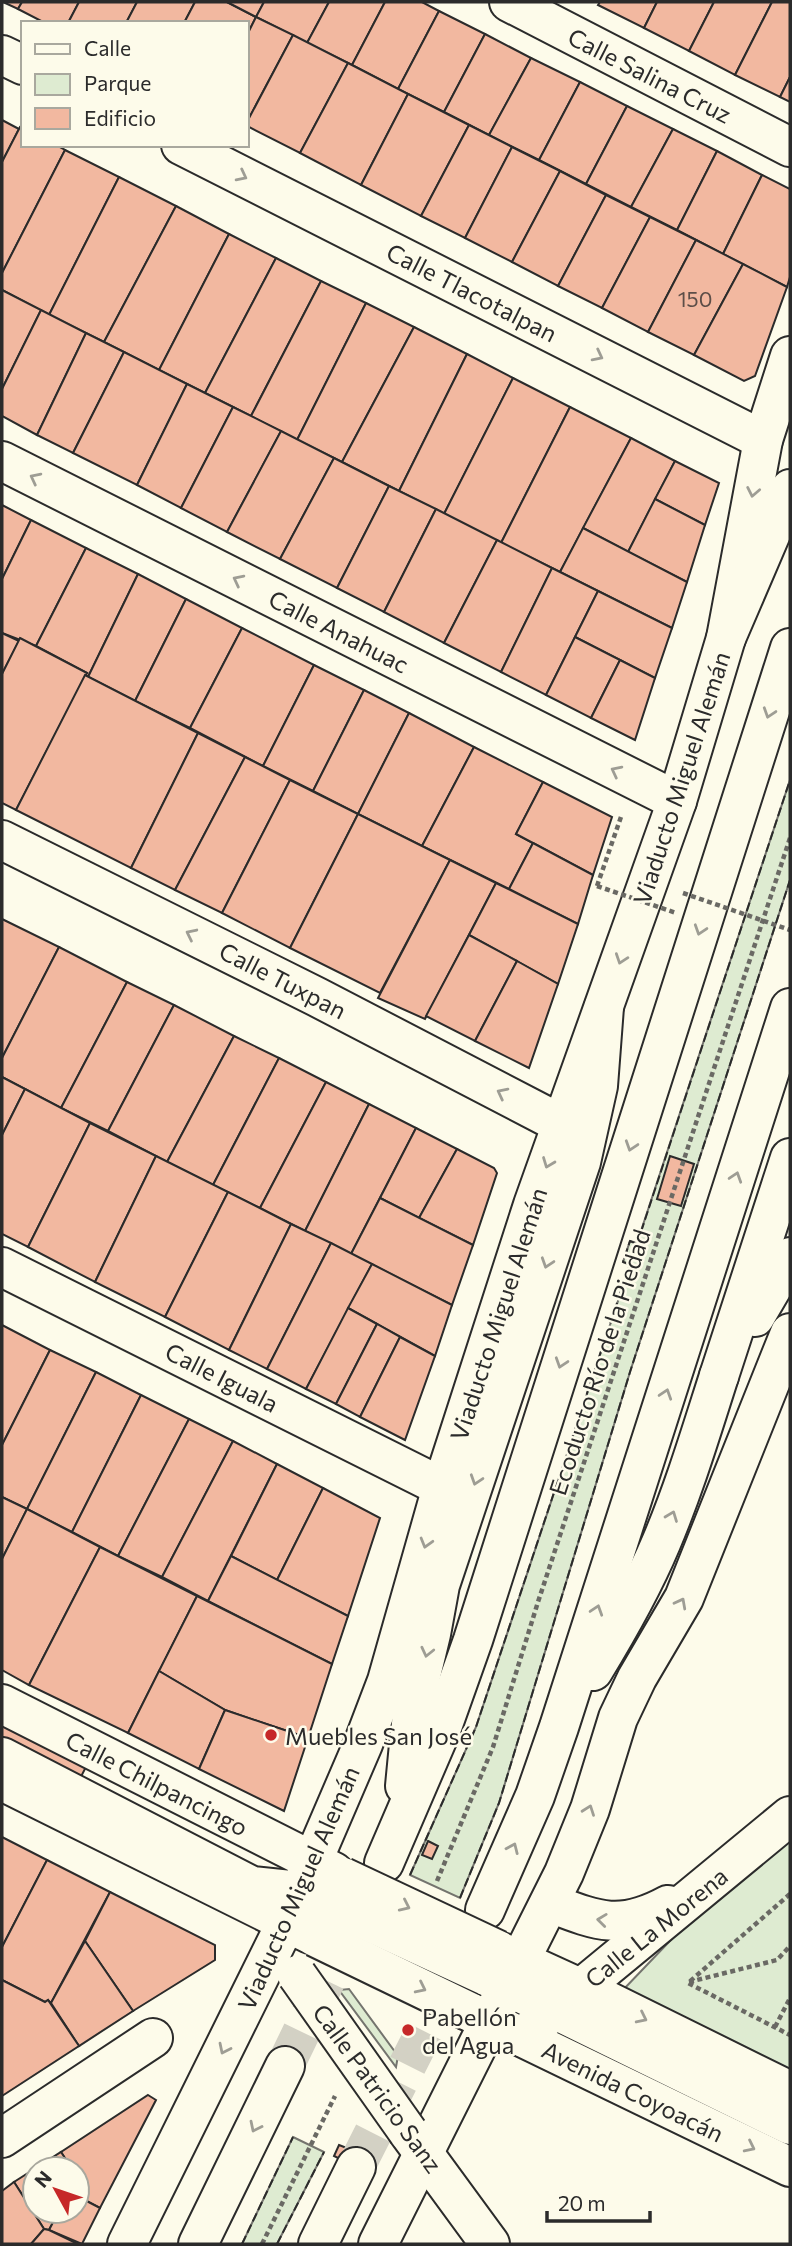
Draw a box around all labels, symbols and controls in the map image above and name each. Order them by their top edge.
legend [21,21,248,147]
street label: Calle Salina Cruz [563,21,737,129]
text: Calle [84,35,131,60]
text: Parque [84,70,151,95]
text: Edificio [84,105,156,130]
one-way arrow [235,168,247,182]
street label: Calle Tlacotalpan [382,237,562,347]
house number: 150 [678,286,712,311]
one-way arrow [591,348,603,362]
one-way arrow [29,472,42,486]
one-way arrow [746,486,761,498]
one-way arrow [233,575,245,588]
street label: Calle Anahuac [264,583,414,679]
street label: Viaducto Miguel Alemán [626,648,736,908]
one-way arrow [763,707,778,719]
one-way arrow [611,765,623,779]
one-way arrow [694,923,708,935]
one-way arrow [186,928,198,942]
street label: Calle Tuxpan [215,936,351,1024]
one-way arrow [615,952,629,964]
one-way arrow [497,1088,510,1101]
one-way arrow [624,1140,639,1152]
one-way arrow [543,1157,557,1169]
one-way arrow [728,1171,742,1184]
street label: Viaducto Miguel Alemán [443,1184,553,1444]
street label: Ecoducto Río de la Piedad [542,1225,656,1499]
one-way arrow [541,1257,555,1269]
street label: Calle Iguala [161,1336,283,1418]
one-way arrow [555,1356,569,1369]
one-way arrow [658,1388,673,1400]
one-way arrow [470,1473,485,1485]
one-way arrow [664,1510,678,1522]
one-way arrow [419,1537,434,1549]
one-way arrow [673,1598,686,1610]
one-way arrow [589,1605,603,1617]
one-way arrow [420,1646,435,1658]
place label: Muebles San José [285,1721,472,1750]
street label: Calle Chilpancingo [61,1725,253,1841]
marker: Muebles San José [263,1727,279,1743]
street label: Viaducto Miguel Alemán [231,1761,365,2015]
one-way arrow [581,1804,595,1816]
one-way arrow [505,1843,519,1855]
street label: Calle La Morena [579,1861,733,1993]
one-way arrow [398,1898,410,1912]
one-way arrow [596,1912,608,1927]
one-way arrow [414,1979,426,1993]
street label: Calle Patricio Sanz [307,1998,449,2178]
place label: Pabellón del Agua [422,2002,517,2059]
one-way arrow [635,2010,647,2024]
marker: Pabellón del Agua [400,2022,416,2038]
street label: Avenida Coyoacán [537,2034,729,2148]
one-way arrow [218,2042,232,2054]
one-way arrow [250,2120,264,2132]
one-way arrow [743,2139,755,2153]
north arrow [21,2155,91,2225]
text: N [29,2166,56,2192]
scale bar [547,2180,650,2224]
text: 20 m [558,2190,606,2215]

